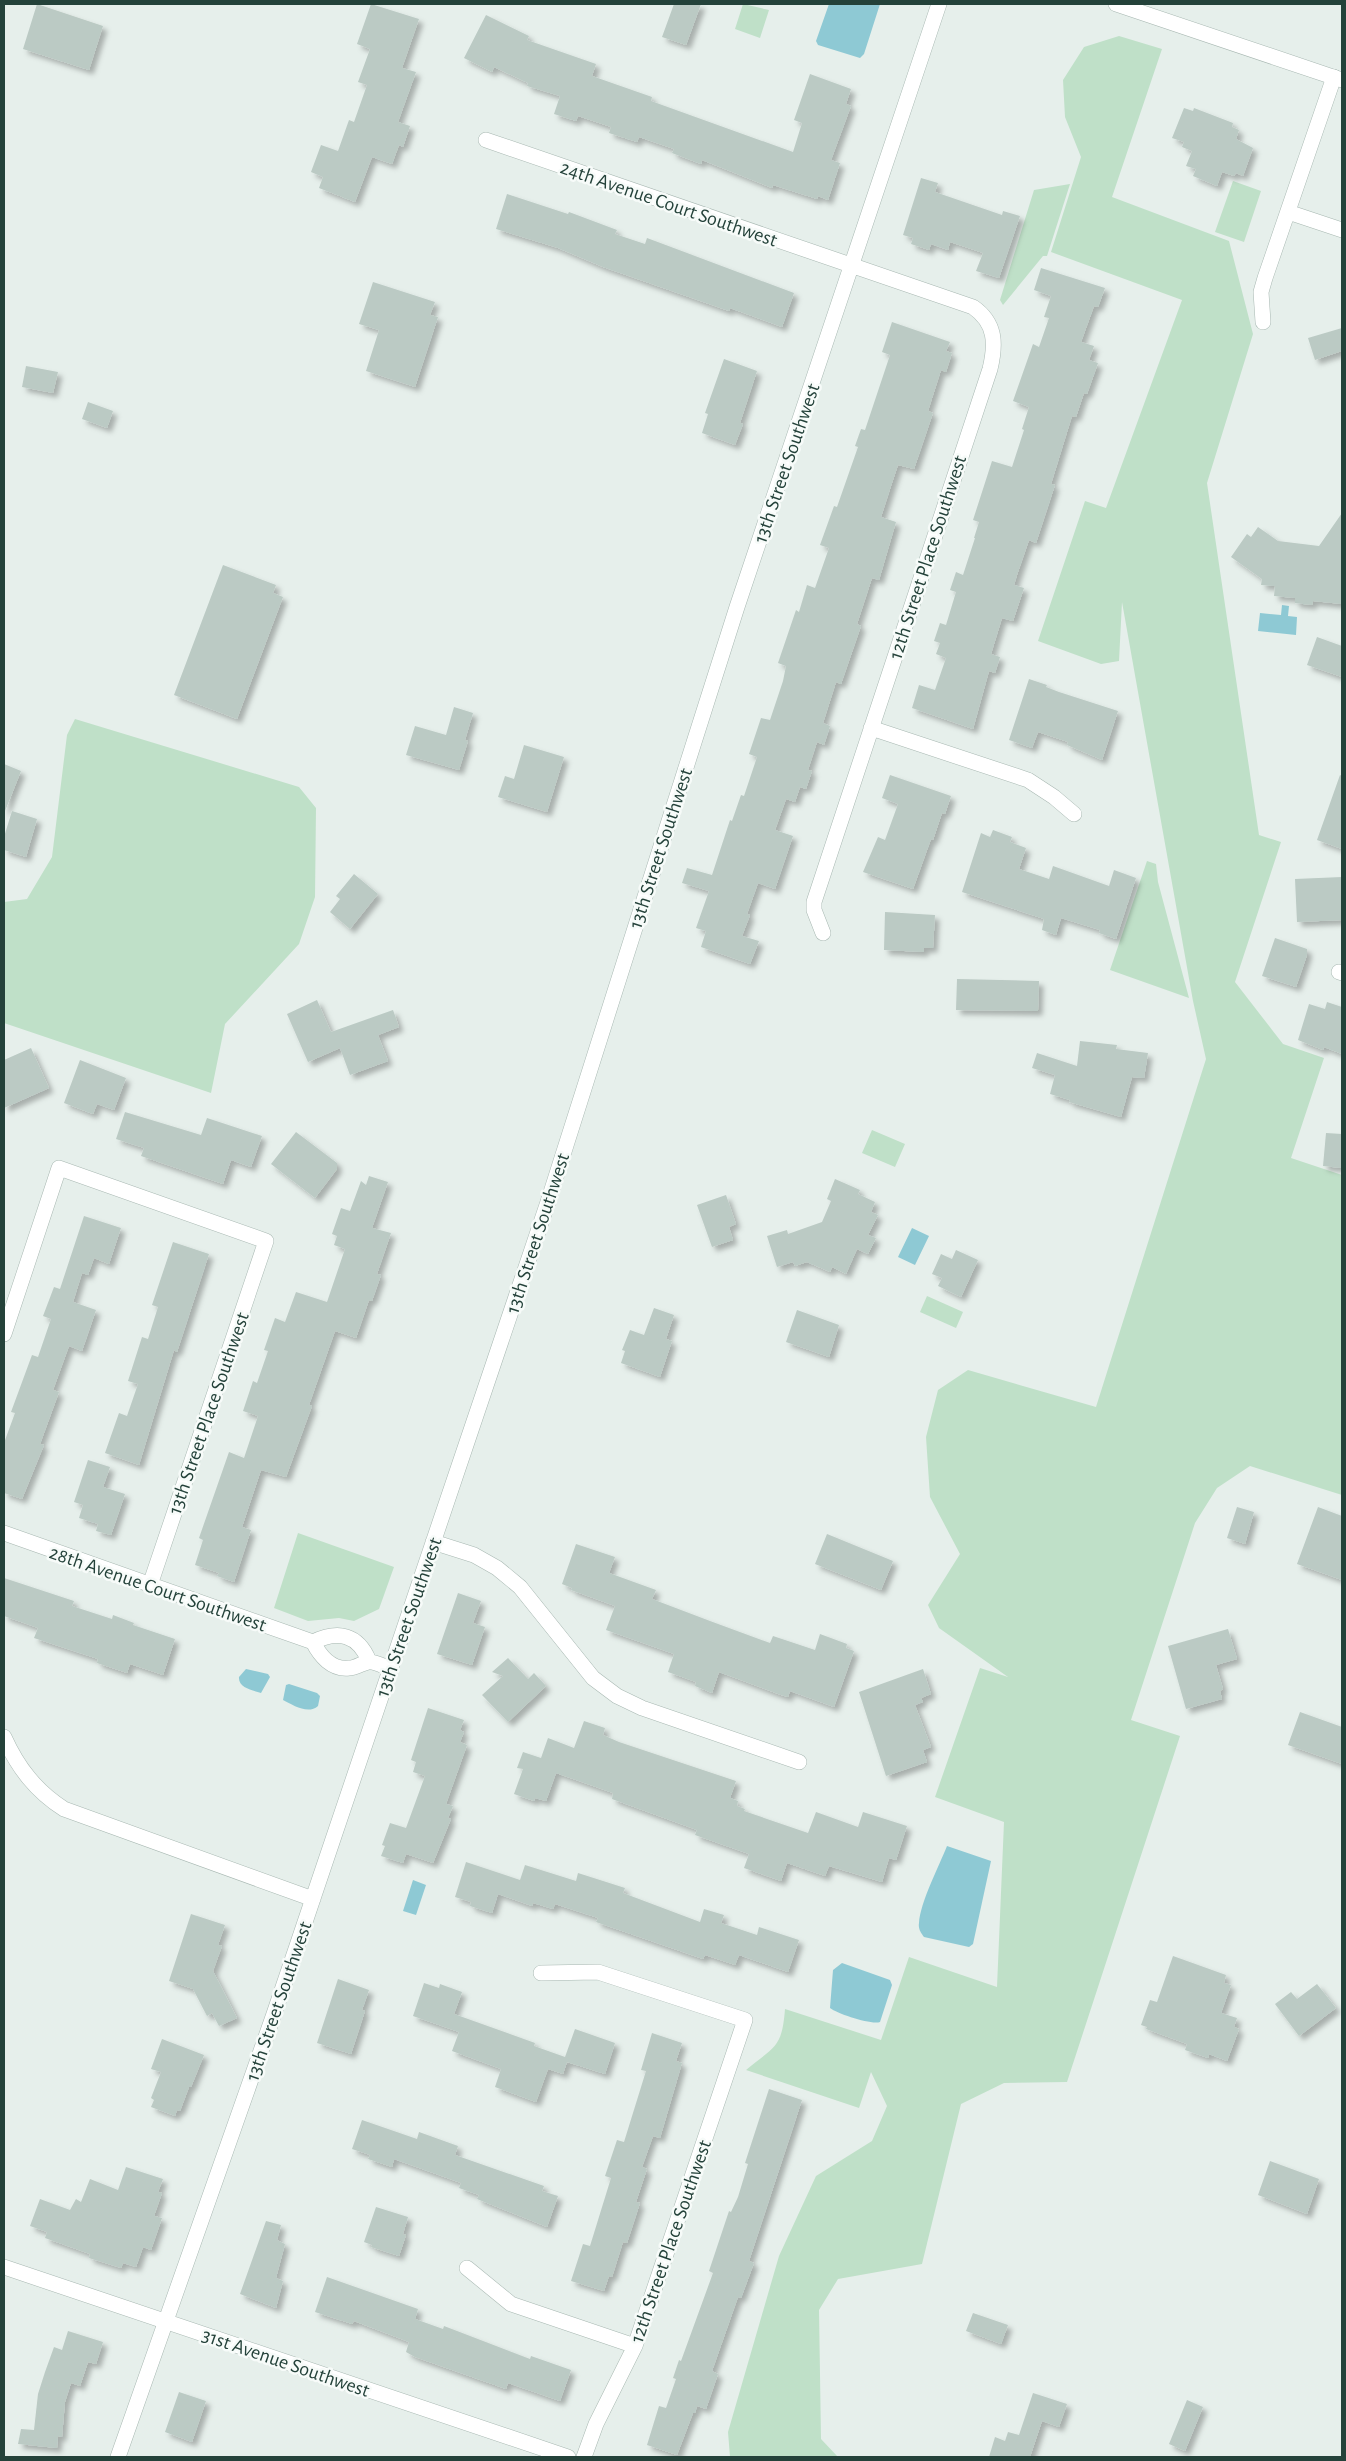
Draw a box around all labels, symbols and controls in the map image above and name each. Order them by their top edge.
street label: 24th Avenue Court Southwest [558,157,780,251]
street label: 13th Street Southwest [750,380,824,546]
street label: 12th Street Place Southwest [886,452,971,662]
street label: 13th Street Southwest [626,765,696,931]
street label: 13th Street Southwest [503,1150,573,1316]
street label: 13th Street Place Southwest [165,1309,253,1517]
street label: 13th Street Southwest [372,1534,446,1700]
street label: 28th Avenue Court Southwest [47,1542,269,1636]
street label: 13th Street Southwest [242,1918,316,2084]
street label: 12th Street Place Southwest [627,2137,715,2345]
street label: 31st Avenue Southwest [199,2325,372,2401]

